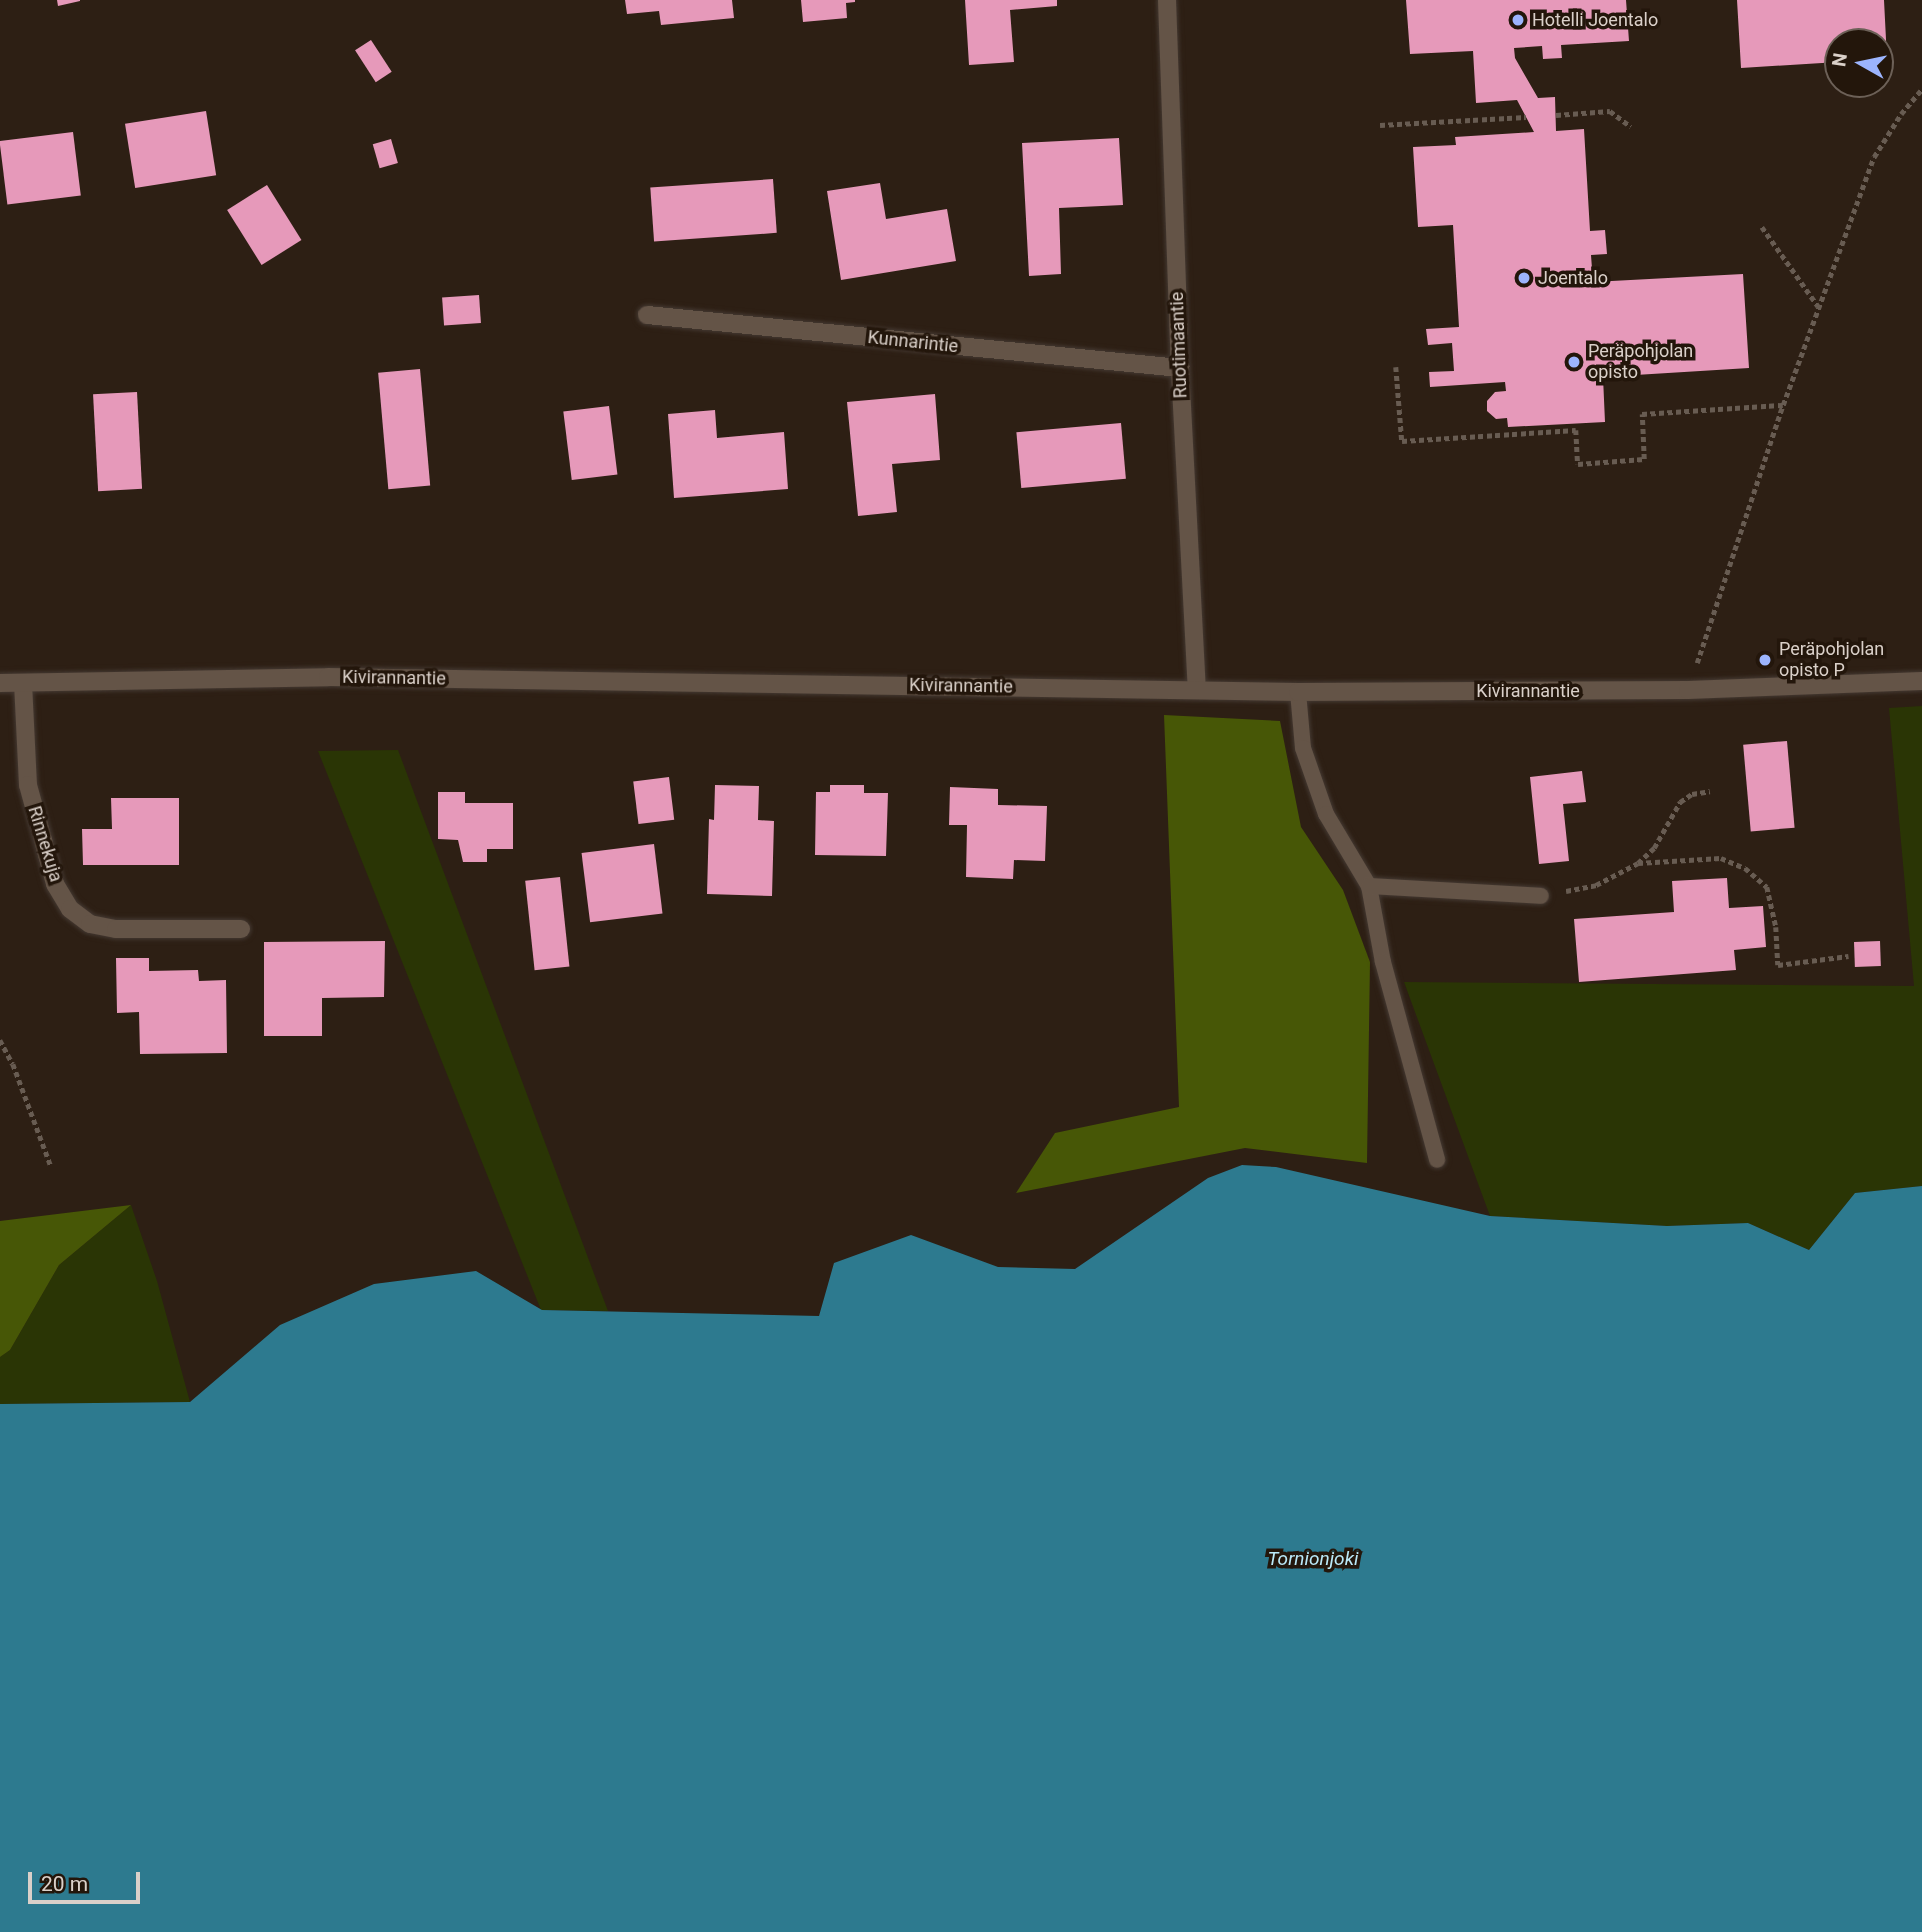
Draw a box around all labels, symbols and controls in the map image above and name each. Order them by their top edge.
place label: Hotelli Joentalo [1532,9,1658,31]
marker: Hotelli Joentalo [1510,12,1526,28]
north arrow [1824,28,1894,98]
text: N [1827,52,1852,68]
place label: Joentalo [1538,267,1608,289]
marker: Joentalo [1516,270,1532,286]
street label: Ruotimaantie [1166,291,1192,399]
street label: Kunnarintie [867,327,959,357]
place label: Peräpohjolan opisto [1588,341,1693,384]
marker: Peräpohjolan opisto [1566,354,1582,370]
place label: Peräpohjolan opisto P [1779,639,1884,682]
marker: Peräpohjolan opisto P [1757,652,1773,668]
street label: Kivirannantie [342,666,446,690]
street label: Kivirannantie [909,674,1013,698]
street label: Kivirannantie [1476,680,1580,702]
street label: Rinnekuja [23,804,67,884]
water label: Tornionjoki [1268,1548,1358,1570]
scale bar [32,1858,144,1902]
text: 20 m [41,1872,88,1896]

